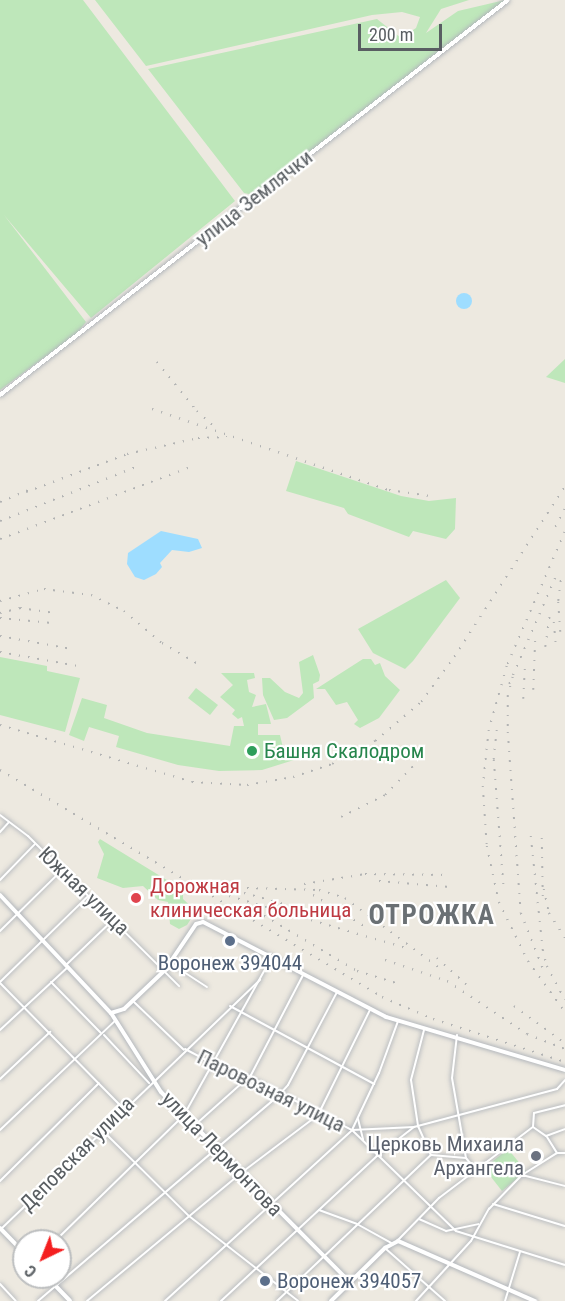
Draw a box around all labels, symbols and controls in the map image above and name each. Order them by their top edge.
scale bar [361,12,445,50]
text: 200 m [369,24,413,45]
street label: улица Землячки [190,144,318,252]
place label: Башня Скалодром [264,738,424,764]
marker: Башня Скалодром [245,744,259,758]
street label: Южная улица [33,841,135,941]
place label: Дорожная клиническая больница [150,873,351,923]
marker: Дорожная клиническая больница [127,889,145,907]
district label: ОТРОЖКА [369,900,495,932]
marker: Воронеж 394044 [223,934,237,948]
place label: Воронеж 394044 [158,950,302,976]
street label: Паровозная улица [193,1044,349,1138]
street label: улица Лермонтова [156,1087,288,1221]
street label: Деповская улица [15,1092,139,1216]
place label: Церковь Михаила Архангела [367,1131,524,1181]
marker: Церковь Михаила Архангела [529,1149,543,1163]
north arrow [12,1229,72,1289]
text: С [21,1261,41,1281]
place label: Воронеж 394057 [277,1268,421,1294]
marker: Воронеж 394057 [258,1274,272,1288]

